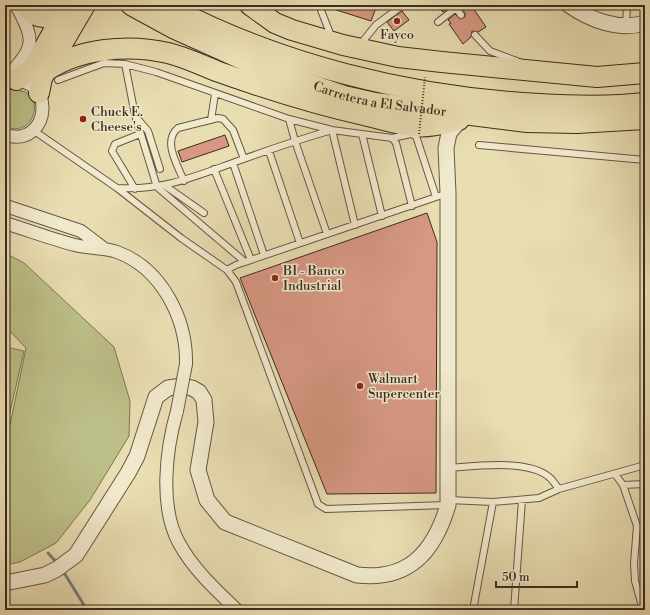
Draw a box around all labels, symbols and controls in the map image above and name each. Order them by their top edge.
marker: Fayco [392,16,402,26]
place label: Fayco [380,27,414,43]
street label: Carretera a El Salvador [311,78,448,120]
place label: Chuck E. Cheese's [91,104,143,135]
marker: Chuck E. Cheese's [78,114,88,124]
place label: BI - Banco Industrial [282,263,345,294]
marker: BI - Banco Industrial [270,273,280,283]
place label: Walmart Supercenter [367,371,440,402]
marker: Walmart Supercenter [355,381,365,391]
scale bar [496,563,577,589]
text: 50 m [502,570,530,585]

